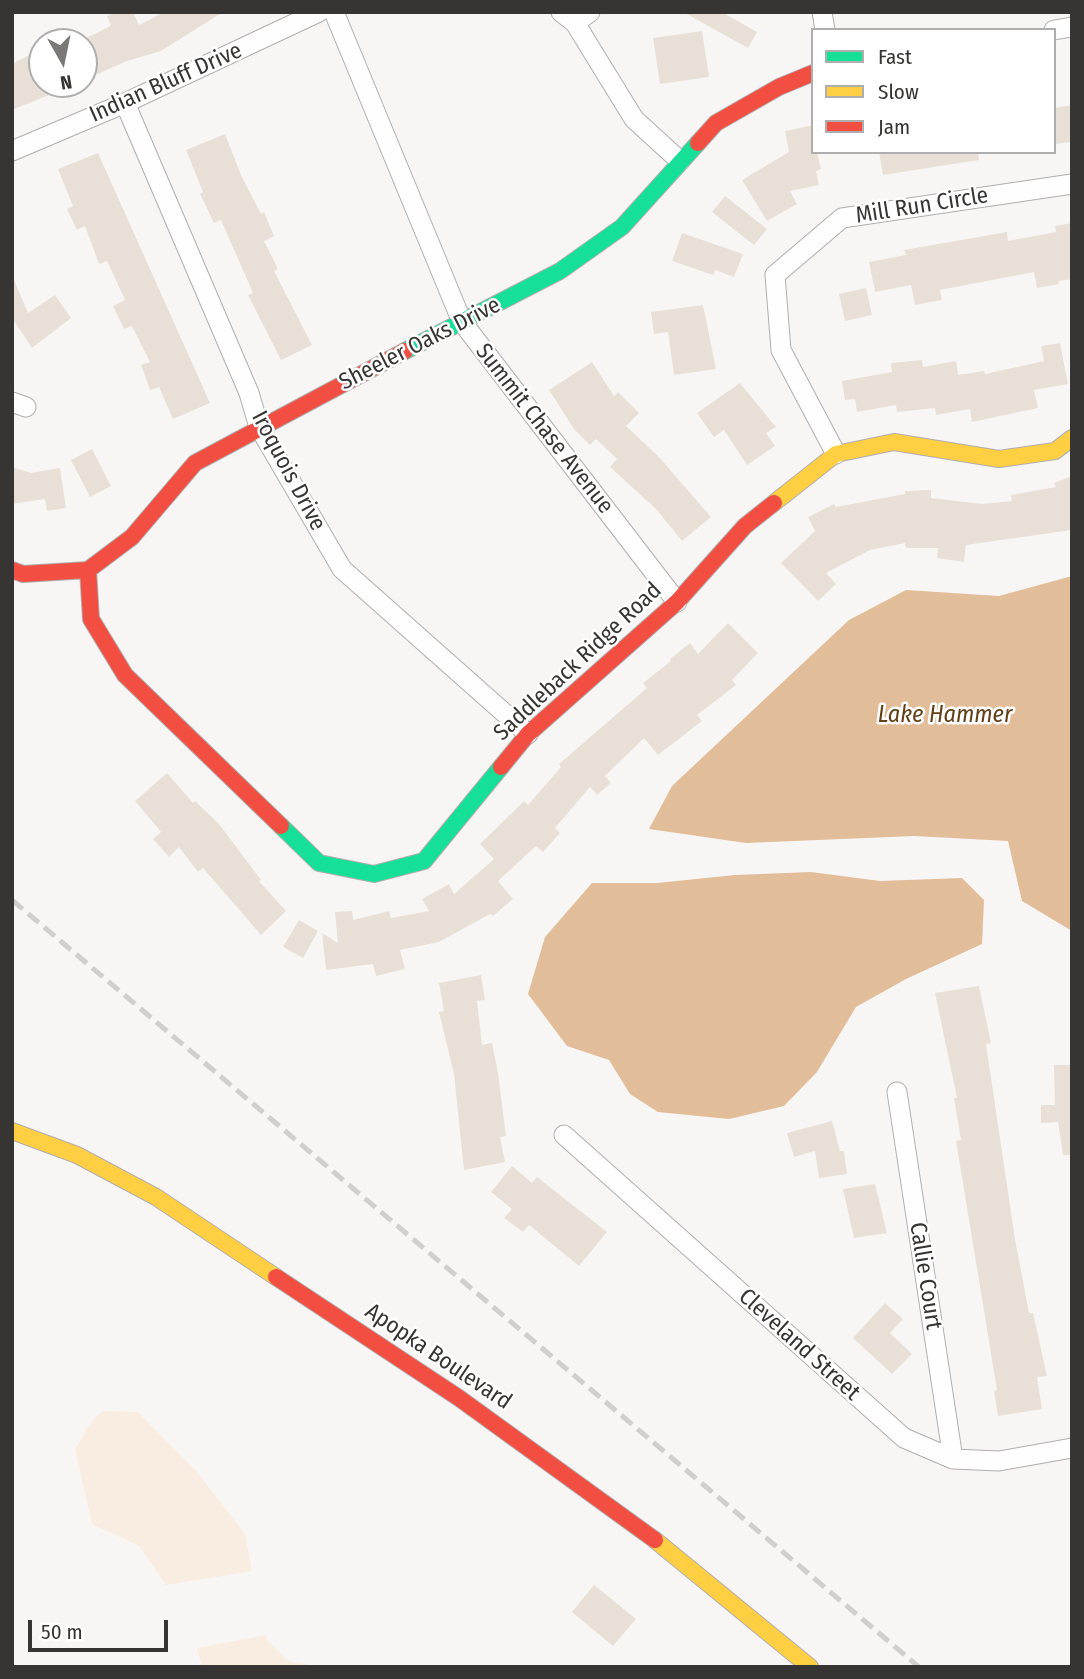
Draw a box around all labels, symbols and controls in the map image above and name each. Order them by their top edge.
north arrow [28,28,98,98]
legend [811,28,1056,154]
street label: Indian Bluff Drive [86,37,246,129]
text: Fast [878,44,912,70]
text: N [59,70,73,95]
text: Slow [878,79,919,105]
text: Jam [878,114,910,140]
street label: Mill Run Circle [854,182,990,230]
street label: Sheeler Oaks Drive [335,292,505,396]
street label: Summit Chase Avenue [469,339,619,519]
street label: Iroquois Drive [245,406,331,536]
street label: Saddleback Ridge Road [488,577,668,747]
water label: Lake Hammer [878,701,1012,729]
street label: Callie Court [903,1220,947,1332]
street label: Cleveland Street [733,1283,865,1407]
street label: Apopka Boulevard [360,1298,516,1416]
scale bar [32,1606,172,1650]
text: 50 m [41,1619,83,1645]

